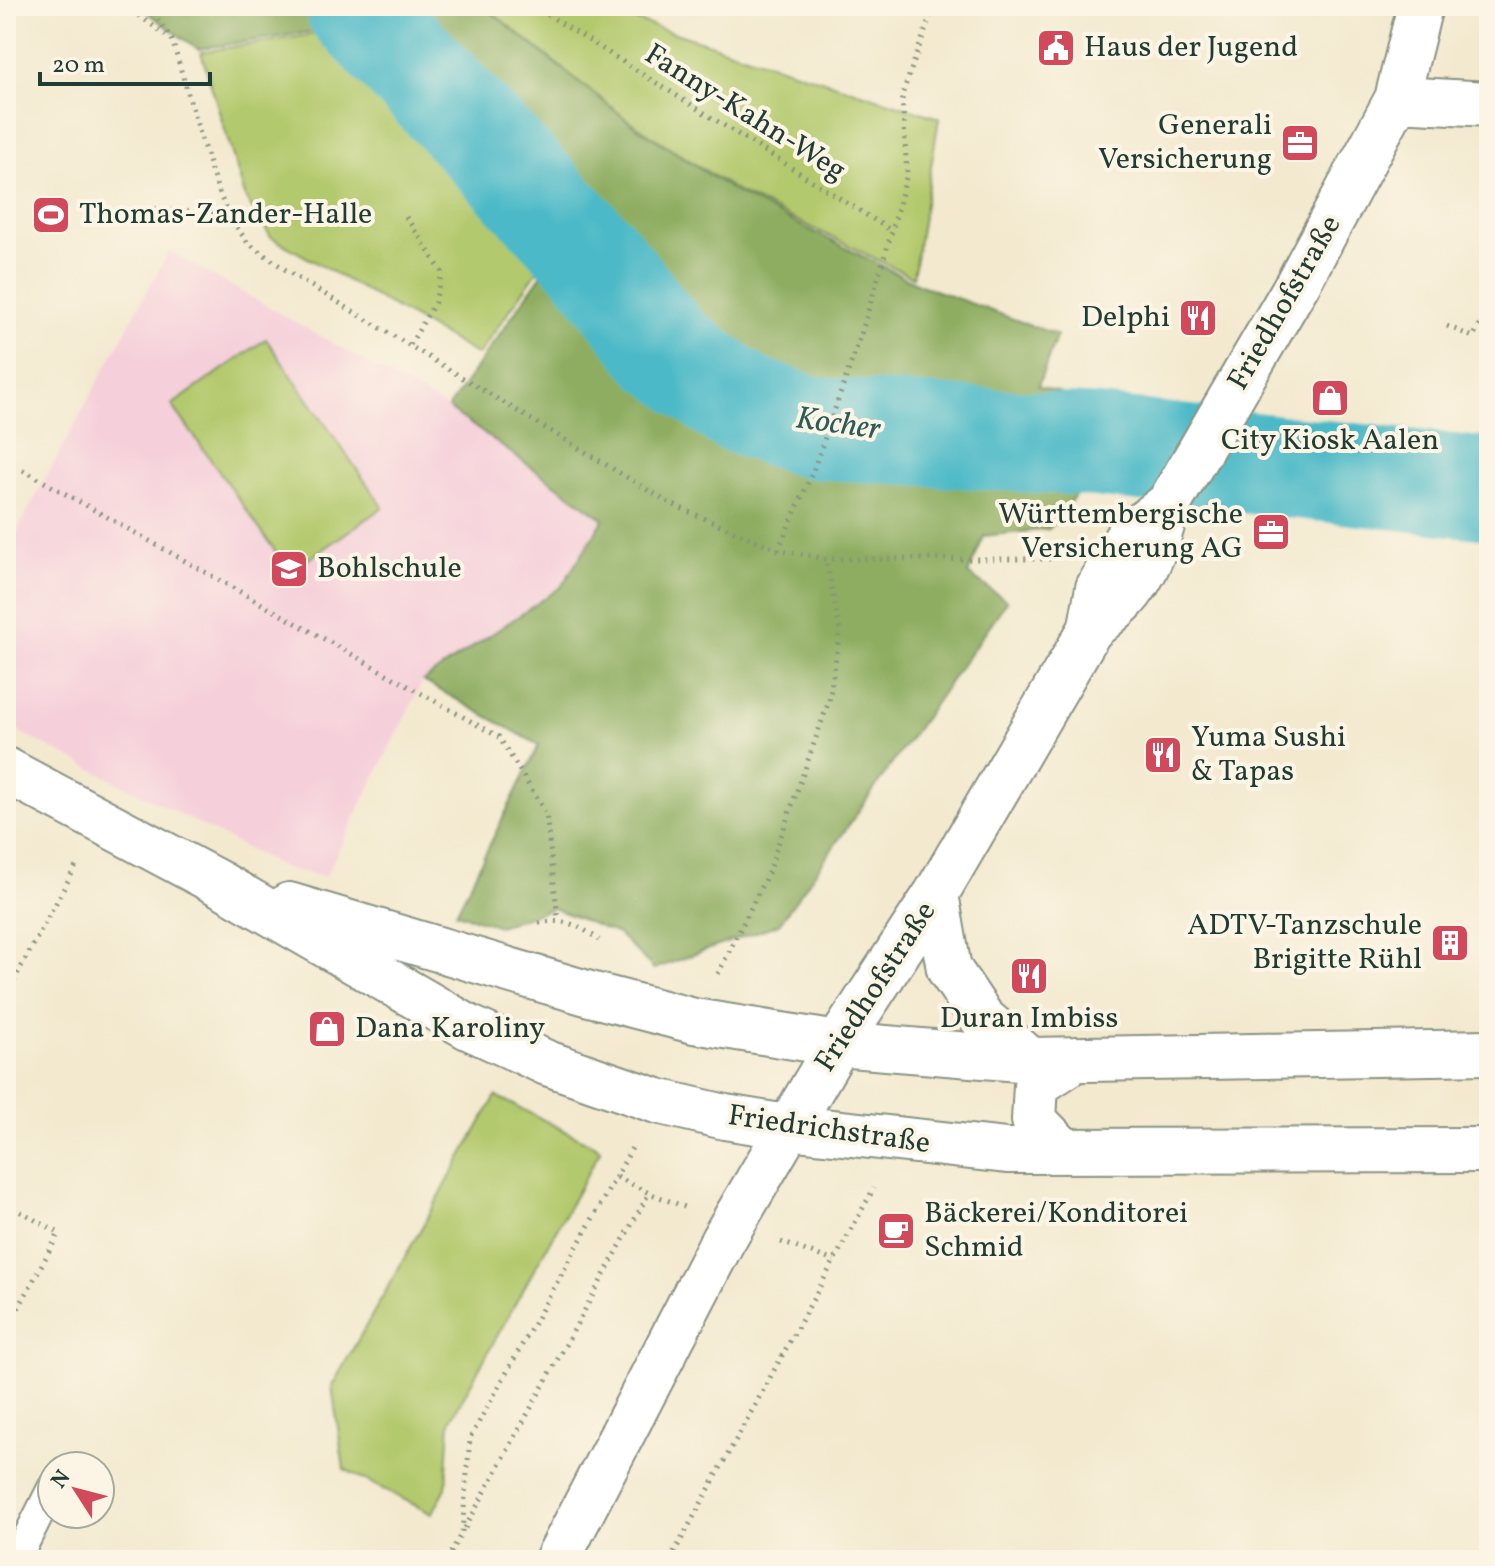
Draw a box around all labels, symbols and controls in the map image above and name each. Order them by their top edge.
public building icon: Haus der Jugend [1035,27,1077,69]
place label: Haus der Jugend [1084,27,1298,69]
street label: Fanny-Kahn-Weg [636,34,854,192]
scale bar [40,36,210,86]
text: 20 m [52,49,105,83]
place label: Generali Versicherung [1098,105,1272,181]
office icon: Generali Versicherung [1279,122,1321,164]
sports icon: Thomas-Zander-Halle [30,194,72,236]
place label: Thomas-Zander-Halle [79,194,372,236]
street label: Friedhofstraße [1218,208,1352,398]
place label: Delphi [1081,297,1170,339]
restaurant icon: Delphi [1177,297,1219,339]
shop icon: City Kiosk Aalen [1309,377,1351,419]
water label: Kocher [793,397,884,453]
place label: City Kiosk Aalen [1221,420,1439,462]
place label: Württembergische Versicherung AG [998,494,1243,570]
office icon: Württembergische Versicherung AG [1250,511,1292,553]
school or university icon: Bohlschule [268,548,310,590]
place label: Bohlschule [317,548,462,590]
place label: Yuma Sushi & Tapas [1191,717,1346,793]
restaurant icon: Yuma Sushi & Tapas [1142,734,1184,776]
street label: Friedhofstraße [805,893,947,1081]
place label: ADTV-Tanzschule Brigitte Rühl [1187,905,1422,981]
building icon: ADTV-Tanzschule Brigitte Rühl [1429,922,1471,964]
restaurant icon: Duran Imbiss [1008,955,1050,997]
place label: Duran Imbiss [940,998,1118,1040]
shop icon: Dana Karoliny [306,1008,348,1050]
place label: Dana Karoliny [355,1008,545,1050]
street label: Friedrichstraße [725,1095,933,1165]
place label: Bäckerei/Konditorei Schmid [924,1193,1188,1269]
cafe icon: Bäckerei/Konditorei Schmid [875,1210,917,1252]
north arrow [36,1450,116,1530]
text: N [45,1464,79,1495]

